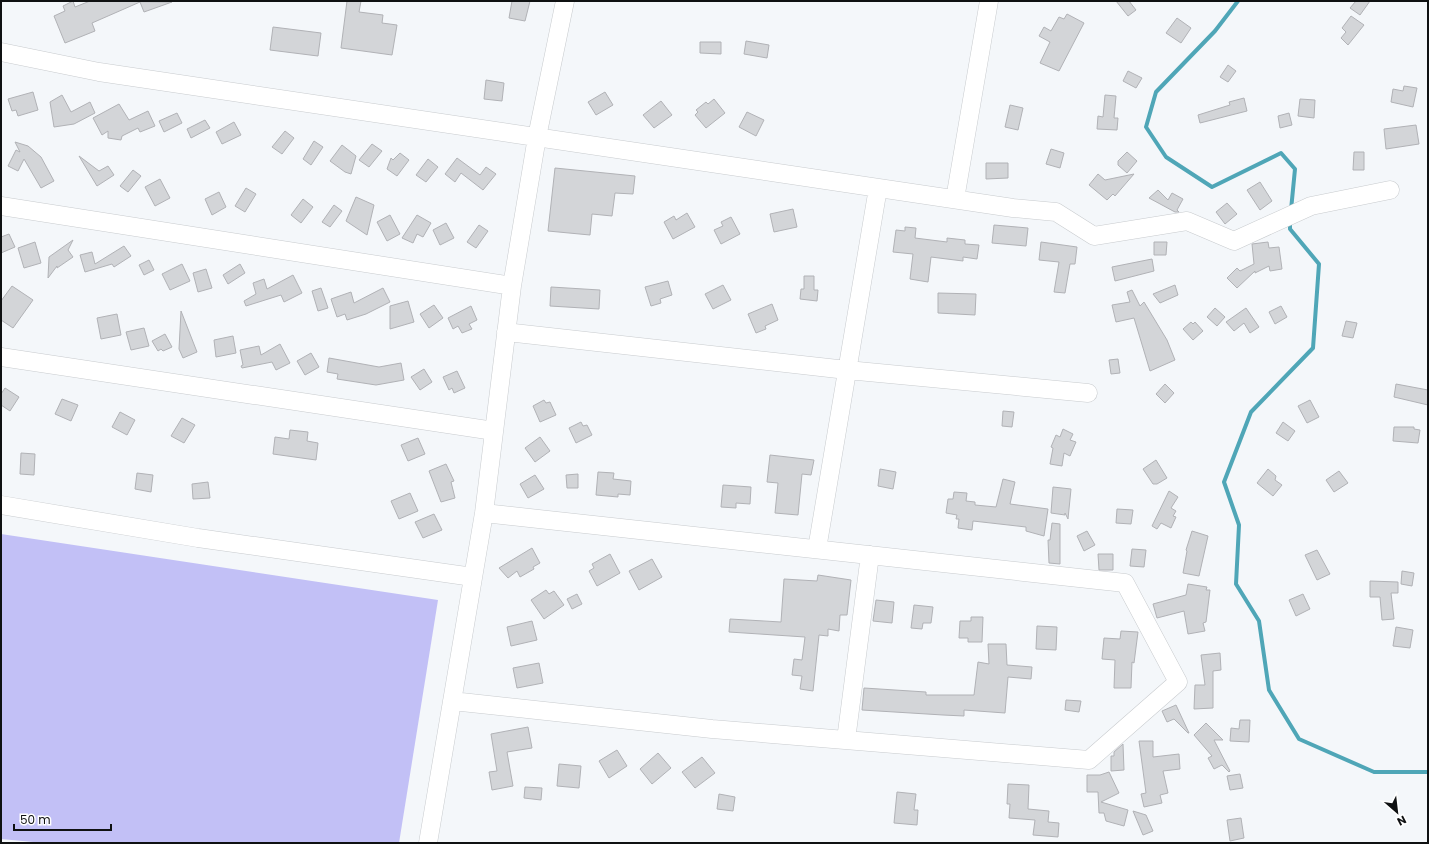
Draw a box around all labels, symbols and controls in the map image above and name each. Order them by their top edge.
north arrow [1377,792,1417,832]
scale bar [14,806,111,832]
text: 50 m [20,811,51,828]
text: N [1394,812,1409,830]

